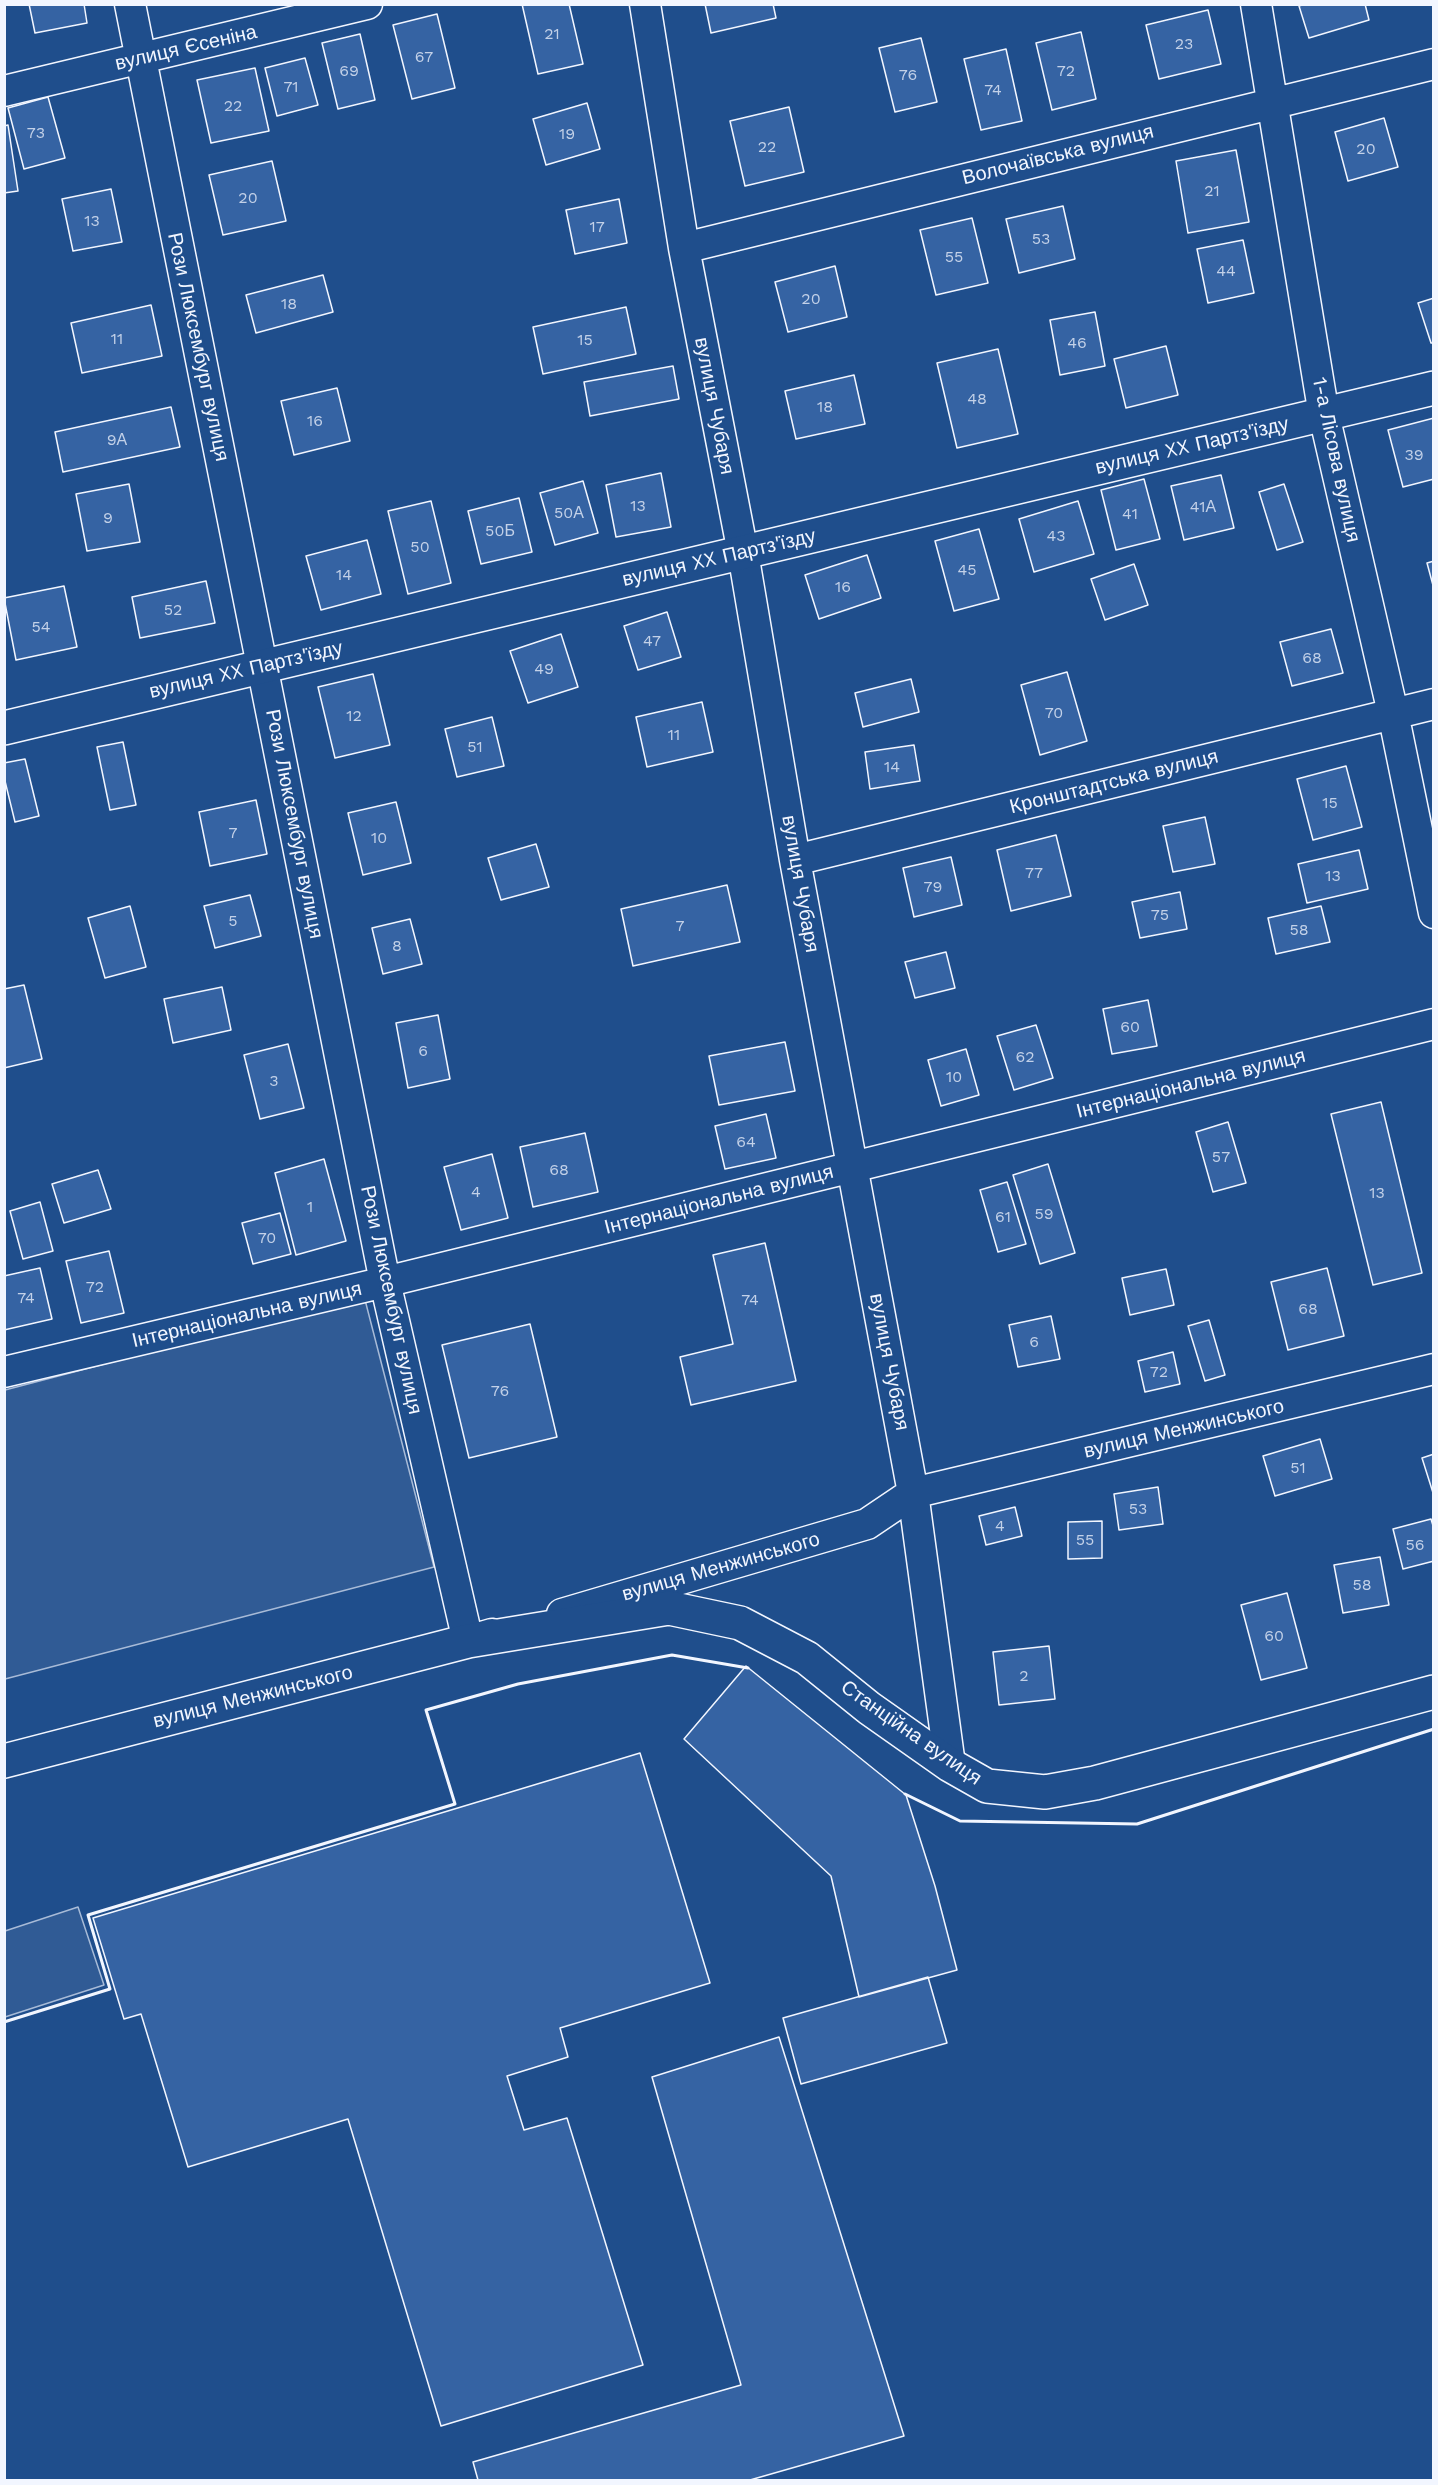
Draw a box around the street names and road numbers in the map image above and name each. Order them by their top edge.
street label: вулиця Єсеніна [113,20,259,76]
street label: Волочаївська вулиця [960,120,1156,190]
street label: Рози Люксембург вулиця [162,230,234,464]
street label: вулиця Чубаря [689,335,739,477]
street label: 1-а Лісова вулиця [1307,375,1365,545]
street label: вулиця XX Партз'їзду [1093,412,1291,480]
street label: вулиця XX Партз'їзду [620,524,818,592]
street label: вулиця XX Партз'їзду [147,636,345,704]
street label: Рози Люксембург вулиця [260,707,328,941]
street label: Кронштадтська вулиця [1007,744,1221,820]
street label: вулиця Чубаря [776,813,824,955]
street label: Інтернаціональна вулиця [1074,1044,1308,1124]
street label: Інтернаціональна вулиця [602,1160,836,1240]
street label: Рози Люксембург вулиця [355,1183,427,1417]
street label: Інтернаціональна вулиця [130,1277,364,1353]
street label: вулиця Чубаря [864,1291,914,1433]
street label: вулиця Менжинського [1082,1394,1286,1464]
street label: вулиця Менжинського [619,1527,823,1607]
street label: вулиця Менжинського [151,1661,355,1733]
street label: Станційна вулиця [836,1675,986,1791]

